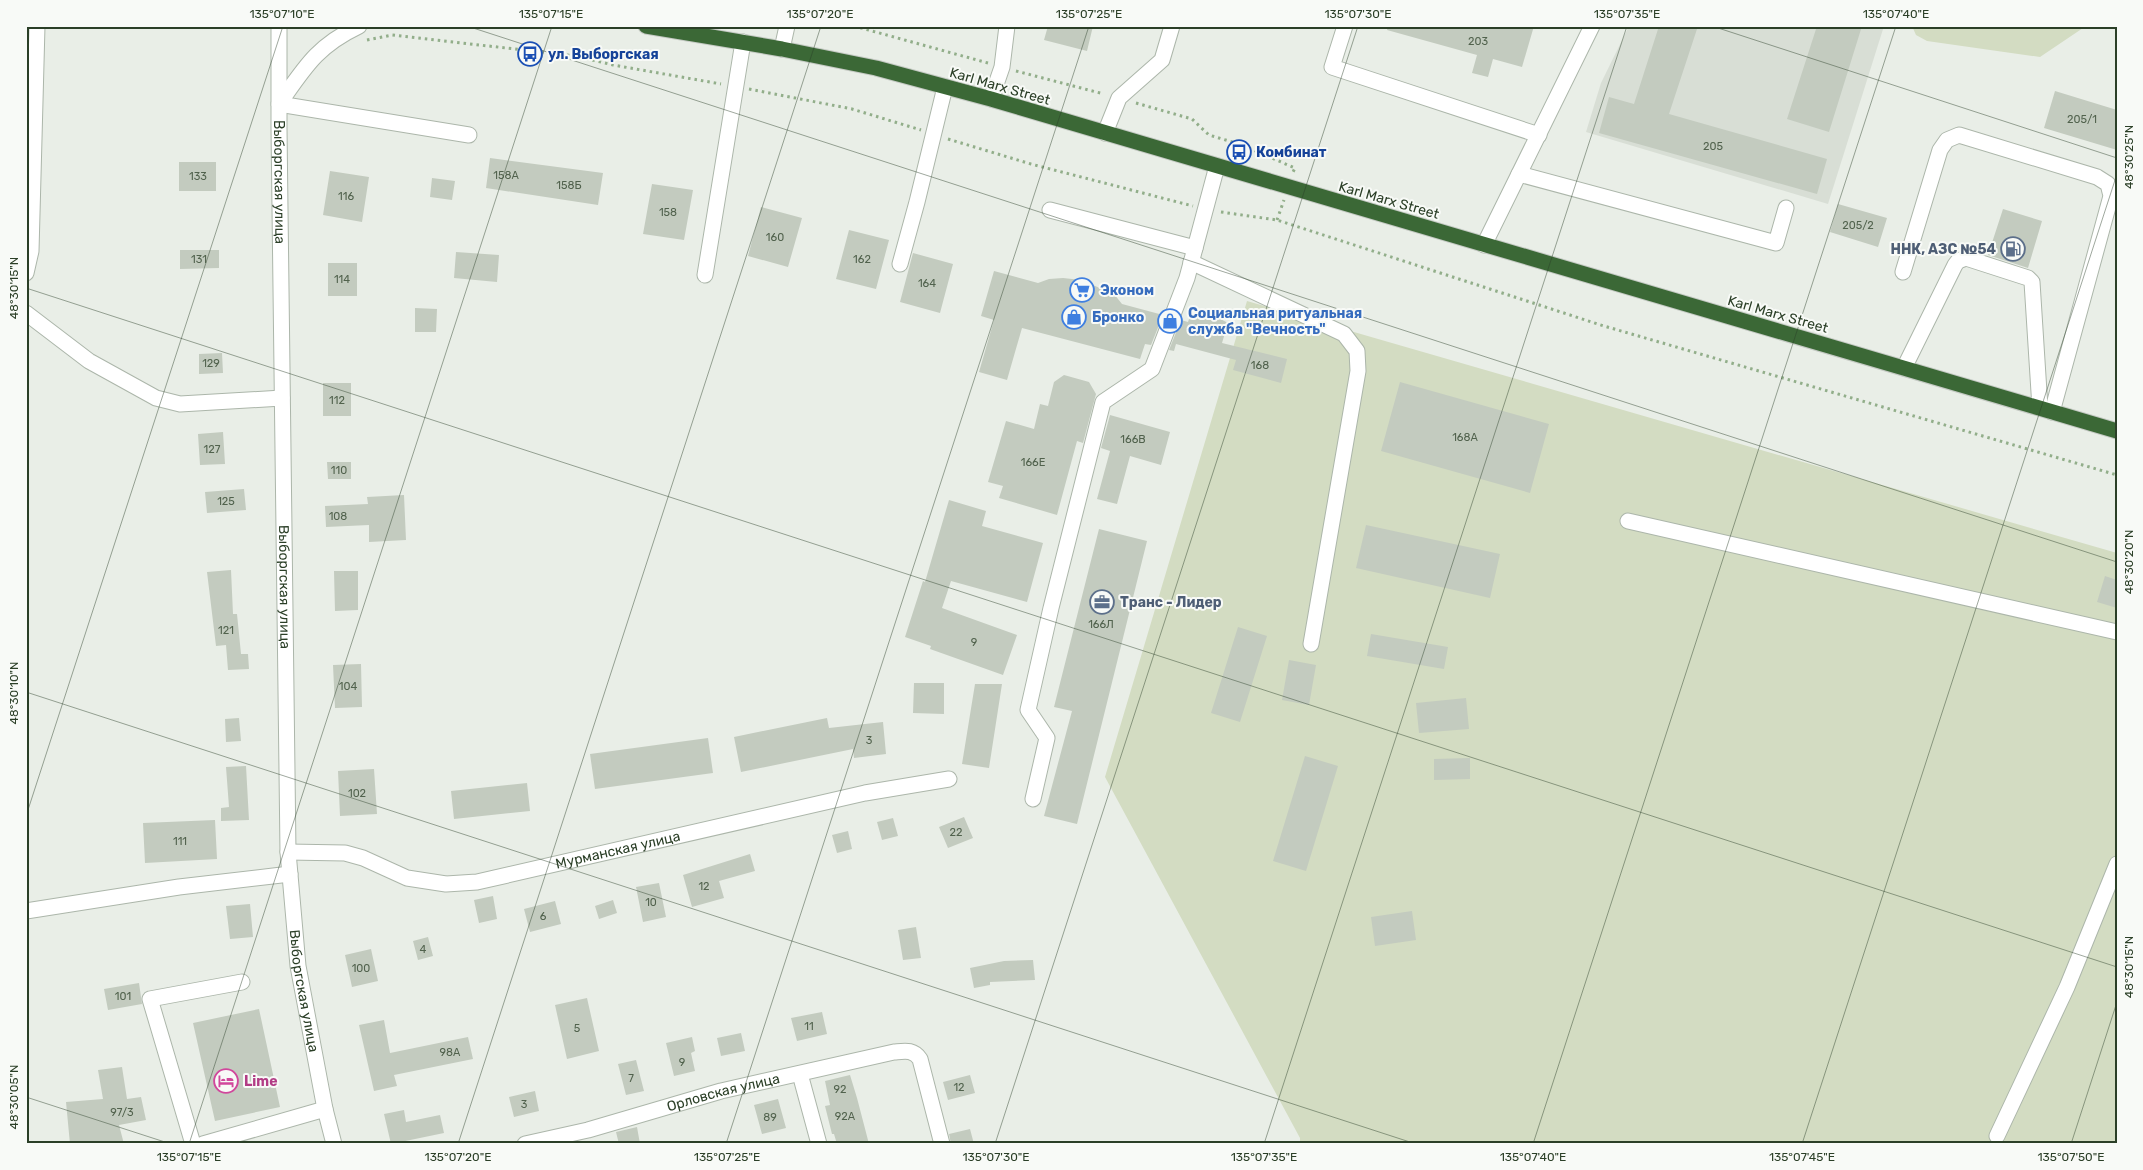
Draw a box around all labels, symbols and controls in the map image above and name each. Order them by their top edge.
text: 135°07'10"E [249,7,315,21]
text: 135°07'15"E [519,7,583,21]
text: 135°07'20"E [787,7,853,21]
text: 135°07'25"E [1056,7,1122,21]
text: 135°07'30"E [1324,7,1392,21]
text: 135°07'35"E [1594,7,1660,21]
text: 135°07'40"E [1863,7,1929,21]
house number: 203 [1468,35,1488,48]
bus stop icon: ул. Выборгская [517,41,543,67]
place label: ул. Выборгская [548,46,659,63]
street label: Karl Marx Street [948,64,1053,109]
house number: 205/1 [2067,113,2097,126]
street label: Выборгская улица [270,120,288,244]
text: 48°30'25"N [2122,125,2136,189]
bus stop icon: Комбинат [1226,139,1252,165]
house number: 205 [1703,140,1723,153]
place label: Комбинат [1256,144,1327,161]
house number: 158А [493,169,519,182]
house number: 133 [189,170,207,183]
street label: Karl Marx Street [1337,178,1442,223]
house number: 158Б [556,179,582,192]
house number: 116 [338,190,354,203]
house number: 158 [659,206,677,219]
house number: 205/2 [1842,219,1874,232]
house number: 160 [766,231,784,244]
fuel station icon: ННК, АЗС №54 [2000,236,2026,262]
place label: ННК, АЗС №54 [1890,241,1996,258]
house number: 131 [191,253,207,266]
house number: 162 [853,253,871,266]
text: 48°30'15"N [7,257,21,319]
house number: 114 [334,273,350,286]
house number: 164 [918,277,936,290]
supermarket icon: Эконом [1069,277,1095,303]
place label: Эконом [1100,282,1154,299]
street label: Karl Marx Street [1726,292,1831,337]
shop icon: Бронко [1061,304,1087,330]
place label: Социальная ритуальная служба "Вечность" [1188,305,1362,338]
shop icon: Социальная ритуальная служба "Вечность" [1157,308,1183,334]
place label: Бронко [1092,309,1144,326]
house number: 129 [202,357,220,370]
house number: 168 [1251,359,1269,372]
house number: 112 [329,394,345,407]
house number: 168А [1452,431,1478,444]
house number: 166В [1120,433,1146,446]
house number: 127 [204,443,221,456]
house number: 166Е [1021,456,1046,469]
house number: 110 [331,464,347,477]
house number: 125 [217,495,235,508]
house number: 108 [329,510,347,523]
street label: Выборгская улица [275,525,293,649]
text: 48°30'20"N [2122,530,2136,594]
office icon: Транс - Лидер [1089,589,1115,615]
place label: Транс - Лидер [1120,594,1222,611]
house number: 166Л [1088,618,1114,631]
house number: 121 [218,624,234,637]
house number: 9 [971,636,977,649]
text: 48°30'10"N [7,662,21,724]
house number: 104 [339,680,357,693]
house number: 3 [866,734,873,747]
house number: 102 [348,787,366,800]
house number: 22 [950,826,962,839]
street label: Мурманская улица [554,828,682,873]
house number: 111 [173,835,187,848]
house number: 12 [698,880,710,893]
house number: 10 [645,896,657,909]
house number: 6 [540,910,547,923]
street label: Выборгская улица [286,929,322,1054]
text: 48°30'15"N [2122,936,2136,998]
house number: 4 [420,943,427,956]
house number: 100 [352,962,370,975]
house number: 101 [115,990,131,1003]
house number: 11 [804,1020,814,1033]
house number: 5 [574,1022,581,1035]
house number: 98А [440,1046,461,1059]
house number: 9 [679,1056,685,1069]
text: 48°30'05"N [7,1065,21,1129]
hotel icon: Lime [213,1068,239,1094]
street label: Орловская улица [665,1070,781,1115]
house number: 7 [628,1072,634,1085]
place label: Lime [244,1073,278,1090]
house number: 12 [953,1081,965,1094]
house number: 92 [834,1083,846,1096]
house number: 3 [521,1098,528,1111]
house number: 97/3 [110,1106,134,1119]
house number: 92А [835,1110,856,1123]
house number: 89 [763,1111,777,1124]
text: 135°07'15"E [157,1150,221,1164]
text: 135°07'20"E [425,1150,491,1164]
text: 135°07'25"E [694,1150,760,1164]
text: 135°07'30"E [962,1150,1030,1164]
text: 135°07'35"E [1231,1150,1297,1164]
text: 135°07'40"E [1500,1150,1566,1164]
text: 135°07'45"E [1769,1150,1835,1164]
text: 135°07'50"E [2037,1150,2105,1164]

